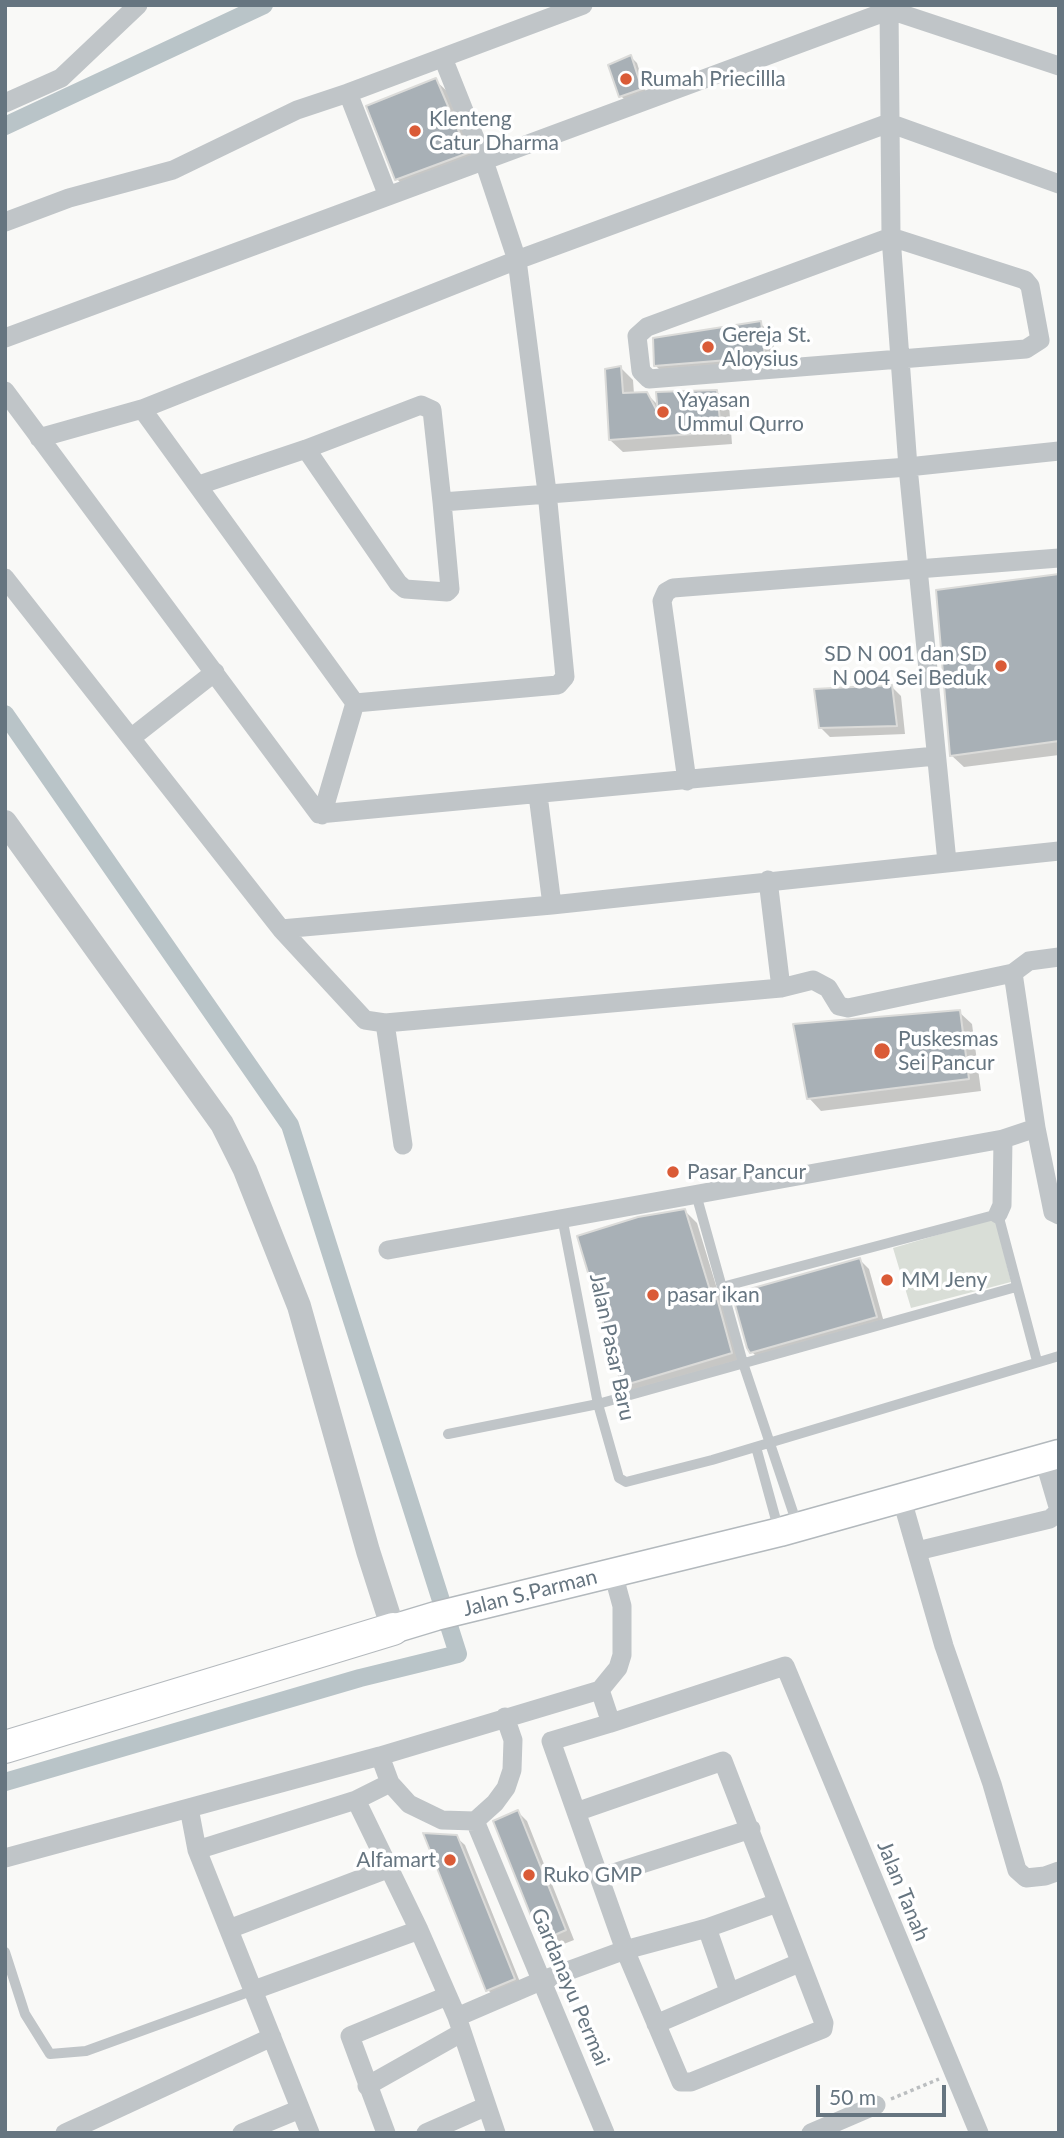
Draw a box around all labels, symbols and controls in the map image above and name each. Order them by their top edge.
place label: Rumah Priecillla [640,66,786,92]
marker: Rumah Priecillla [618,71,634,87]
place label: Klenteng Catur Dharma [429,106,559,156]
marker: Klenteng Catur Dharma [407,123,423,139]
place label: Gereja St. Aloysius [722,322,811,372]
marker: Gereja St. Aloysius [700,339,716,355]
place label: Yayasan Ummul Qurro [677,387,804,437]
marker: Yayasan Ummul Qurro [655,404,671,420]
place label: SD N 001 dan SD N 004 Sei Beduk [824,641,987,691]
marker: SD N 001 dan SD N 004 Sei Beduk [993,658,1009,674]
place label: Puskesmas Sei Pancur [898,1026,998,1076]
marker: Puskesmas Sei Pancur [872,1041,892,1061]
place label: Pasar Pancur [687,1159,806,1185]
marker: Pasar Pancur [665,1164,681,1180]
place label: MM Jeny [901,1267,987,1293]
street label: Jalan Pasar Baru [584,1271,640,1423]
marker: MM Jeny [879,1272,895,1288]
place label: pasar ikan [667,1282,760,1308]
marker: pasar ikan [645,1287,661,1303]
street label: Jalan S.Parman [460,1564,600,1622]
street label: Jalan Tanah [872,1837,934,1945]
place label: Alfamart [356,1847,436,1873]
marker: Alfamart [442,1852,458,1868]
place label: Ruko GMP [543,1862,642,1888]
marker: Ruko GMP [521,1867,537,1883]
street label: Gardanayu Permai [525,1905,615,2069]
scale bar [819,2072,948,2116]
text: 50 m [829,2084,876,2109]

